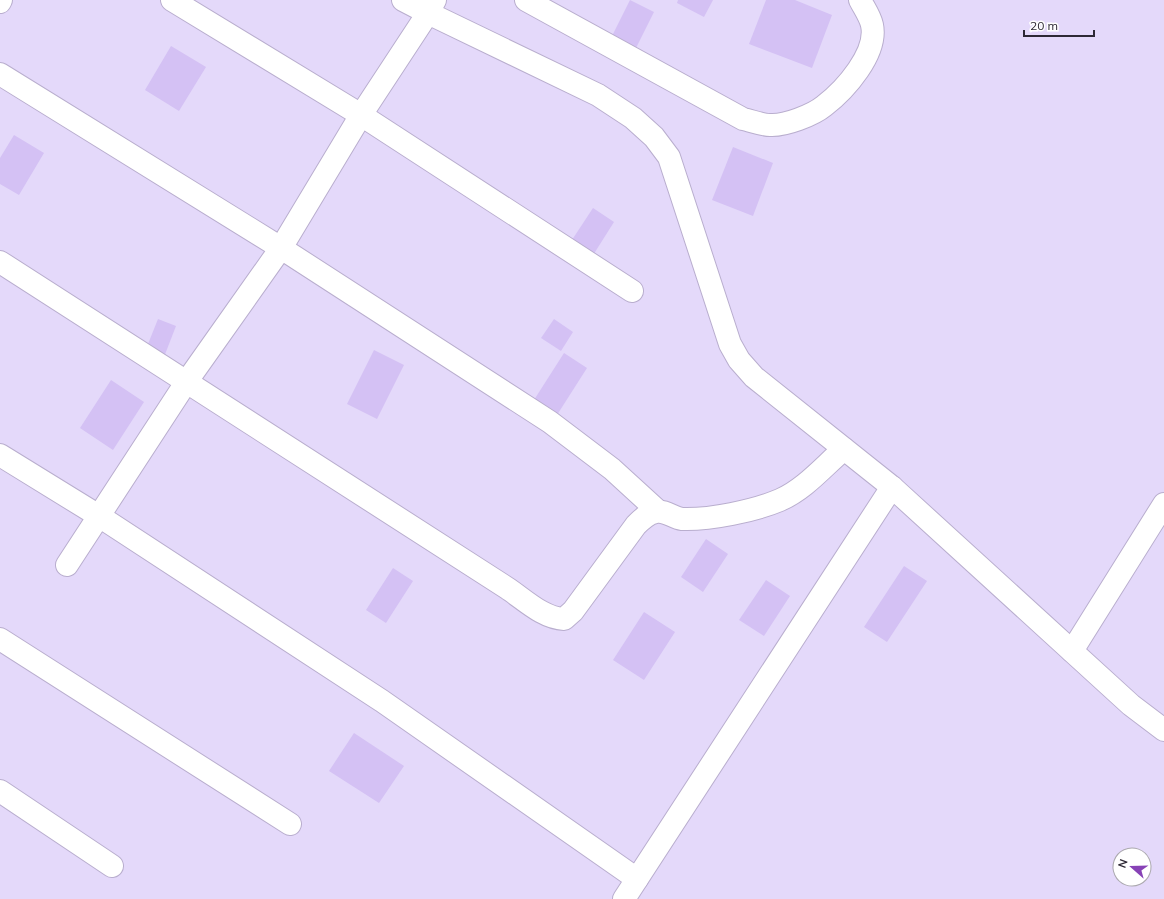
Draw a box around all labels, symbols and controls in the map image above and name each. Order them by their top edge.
scale bar [1024,12,1094,38]
text: 20 m [1030,18,1058,33]
north arrow [1112,847,1152,887]
text: N [1115,857,1131,870]

